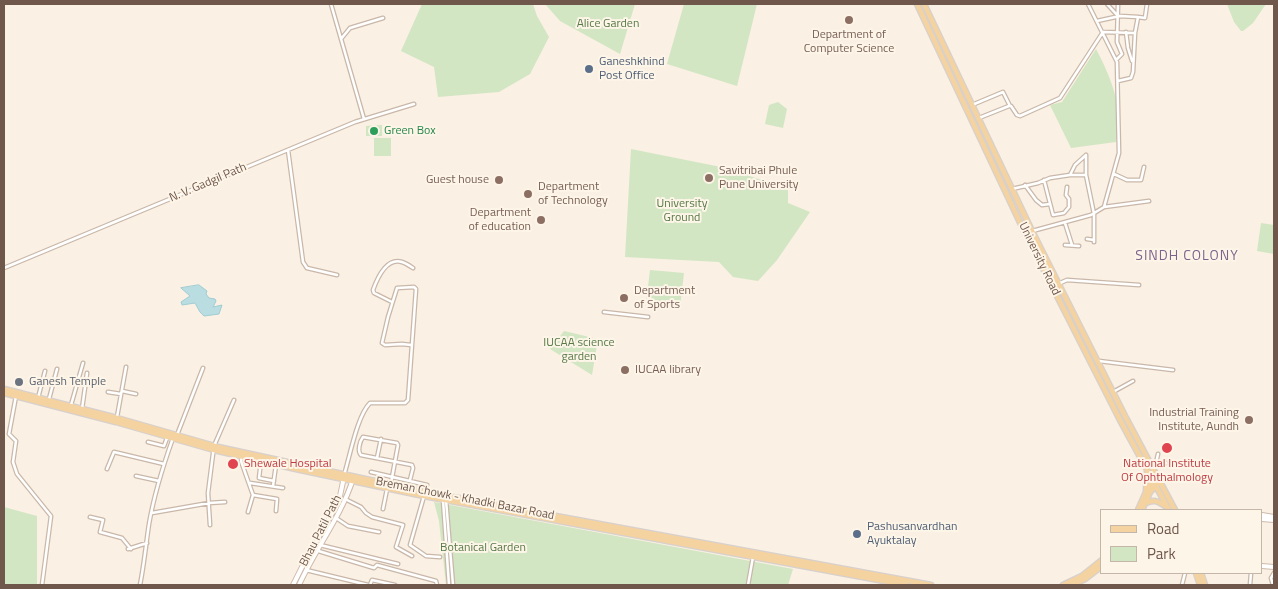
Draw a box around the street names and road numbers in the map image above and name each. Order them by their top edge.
street label: N. V. Gadgil Path [167,160,249,206]
street label: University Road [1015,220,1063,298]
street label: Breman Chowk - Khadki Bazar Road [375,475,555,523]
street label: Bhau Patil Path [297,493,345,569]

